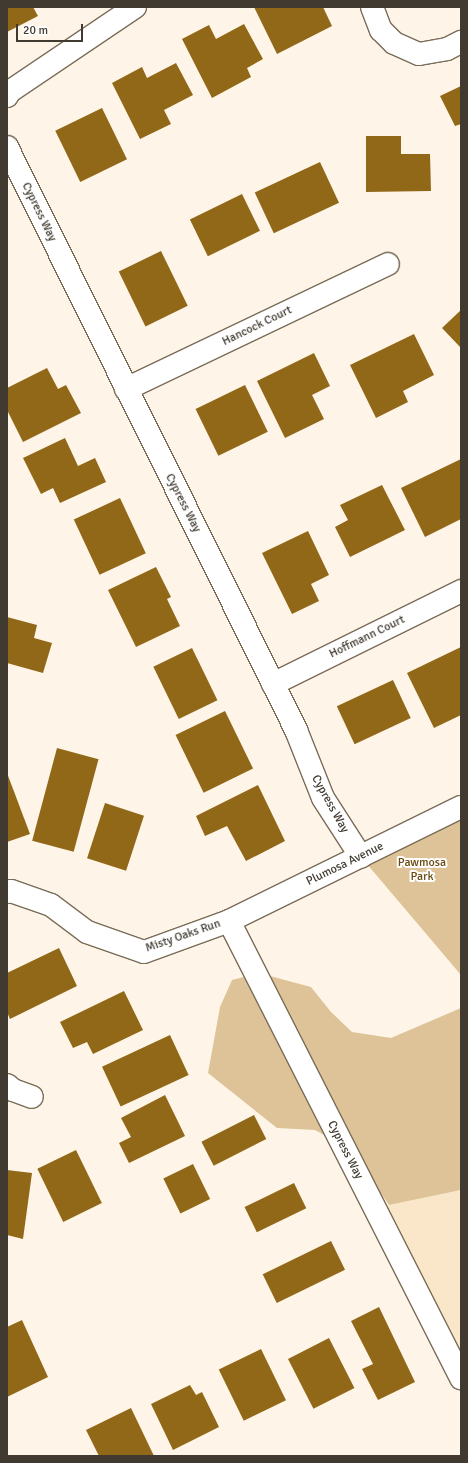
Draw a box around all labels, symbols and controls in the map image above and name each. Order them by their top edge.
scale bar [18,16,85,42]
text: 20 m [23,23,48,38]
street label: Cypress Way [19,180,59,244]
street label: Hancock Court [220,303,294,349]
street label: Cypress Way [162,471,204,535]
street label: Hoffmann Court [327,613,407,661]
street label: Cypress Way [308,773,352,835]
street label: Plumosa Avenue [304,839,386,889]
park label: Pawmosa Park [398,856,446,884]
street label: Misty Oaks Run [144,916,222,956]
street label: Cypress Way [324,1118,366,1182]

